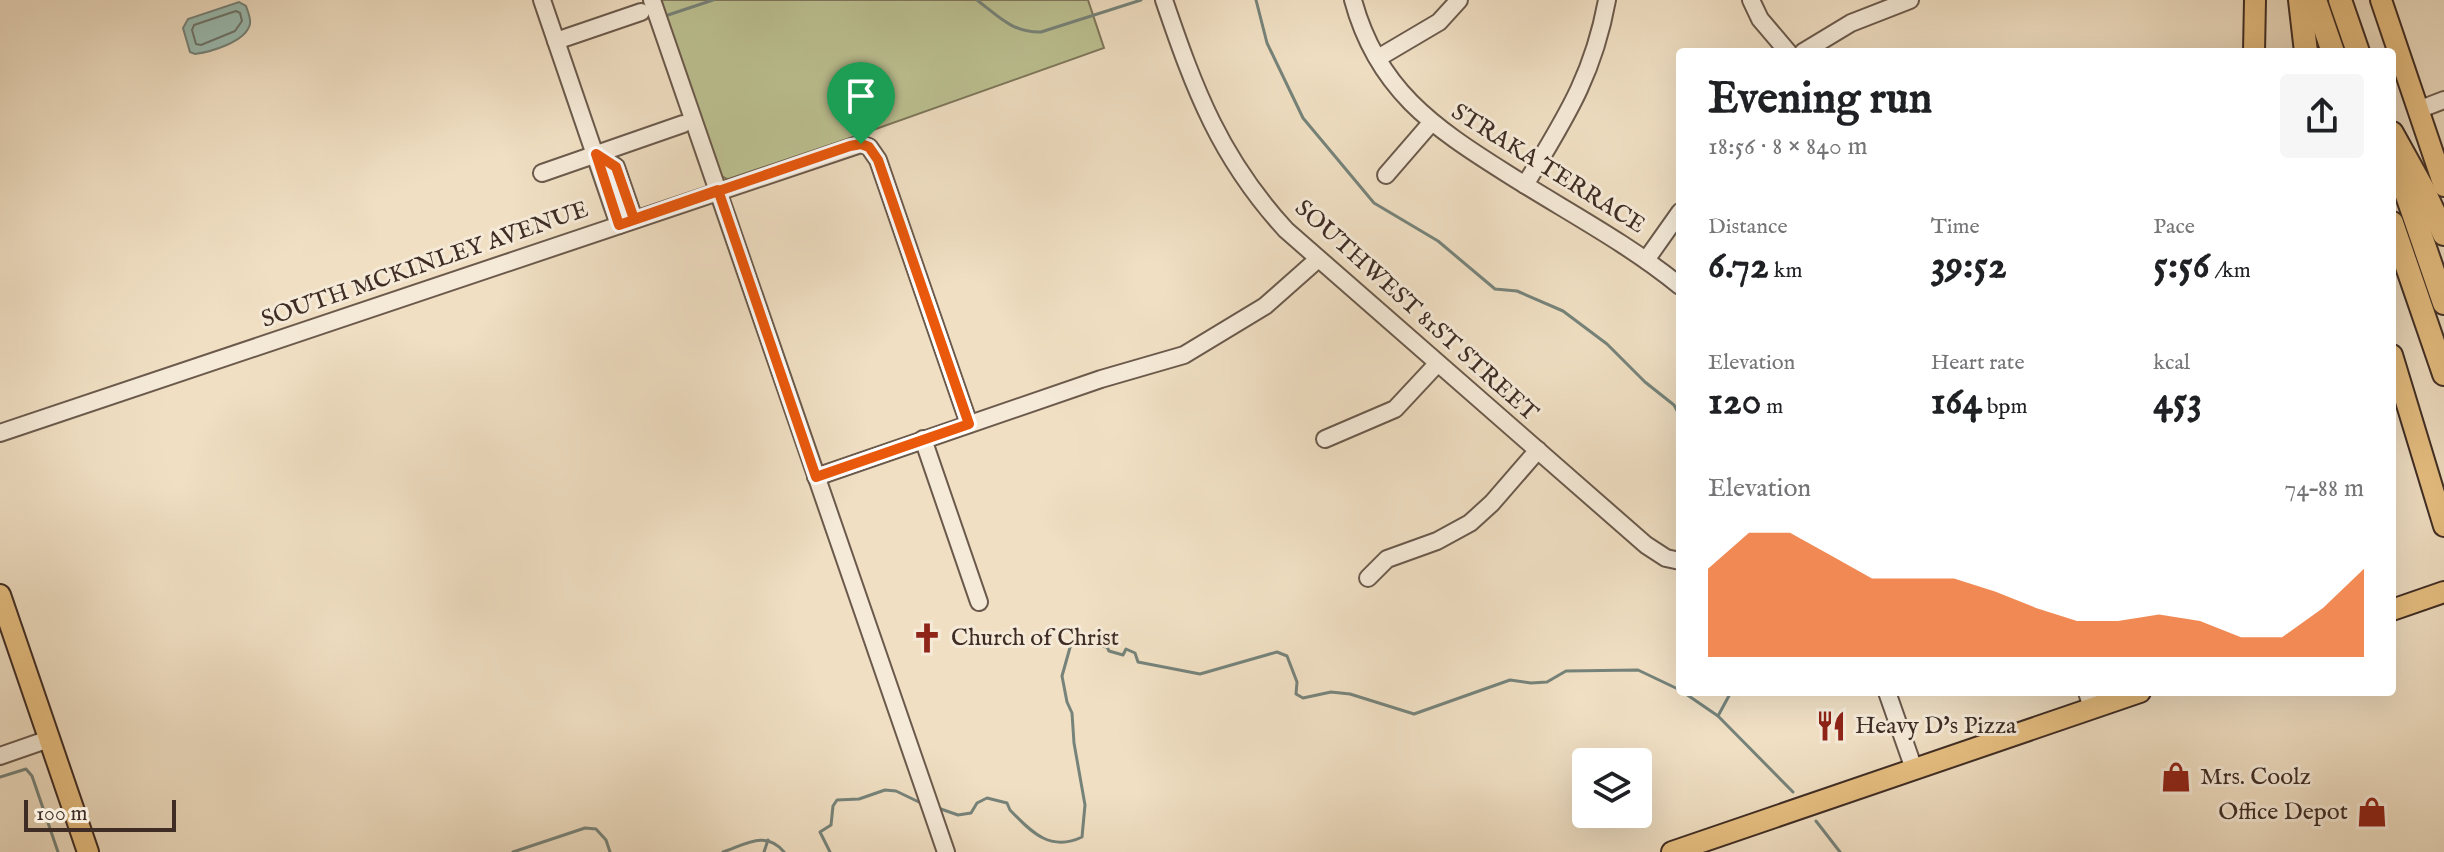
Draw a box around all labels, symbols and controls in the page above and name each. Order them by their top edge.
pin [827,62,895,144]
text: Evening run [1708,72,1932,128]
icon: arrive [839,74,883,118]
button: share [2280,74,2364,158]
street label: STRAKA TERRACE [1445,97,1651,241]
text: 18:56 · 8 × 840 m [1708,130,1868,163]
street label: SOUTHWEST 81ST STREET [1288,193,1545,429]
street label: SOUTH MCKINLEY AVENUE [257,194,593,336]
text: Distance [1708,213,1788,241]
text: Time [1931,213,1980,241]
text: Pace [2153,213,2195,241]
text: 6.72 [1708,241,1769,292]
text: 39:52 [1931,241,2007,292]
text: 5:56 [2153,241,2210,292]
text: km [1769,257,1802,285]
text: /km [2210,257,2251,285]
text: Elevation [1708,349,1795,377]
text: Heart rate [1931,349,2025,377]
text: kcal [2153,349,2190,377]
text: 120 [1708,377,1761,428]
text: 164 [1931,377,1982,428]
text: 453 [2153,377,2202,428]
text: m [1761,393,1783,421]
text: bpm [1982,393,2027,421]
text: Elevation [1708,472,1811,505]
text: 74–88 m [2284,472,2364,505]
church icon: Church of Christ [910,621,944,655]
place label: Church of Christ [951,623,1119,654]
restaurant icon: Heavy D's Pizza [1814,709,1848,743]
place label: Heavy D's Pizza [1855,711,2017,742]
map controls [1572,748,1652,828]
button: layers [1572,748,1652,828]
shop icon: Mrs. Coolz [2159,760,2193,794]
place label: Mrs. Coolz [2200,762,2311,793]
shop icon: Office Depot [2355,795,2389,829]
scale bar [24,796,176,832]
place label: Office Depot [2218,797,2348,828]
text: 100 m [36,800,88,828]

